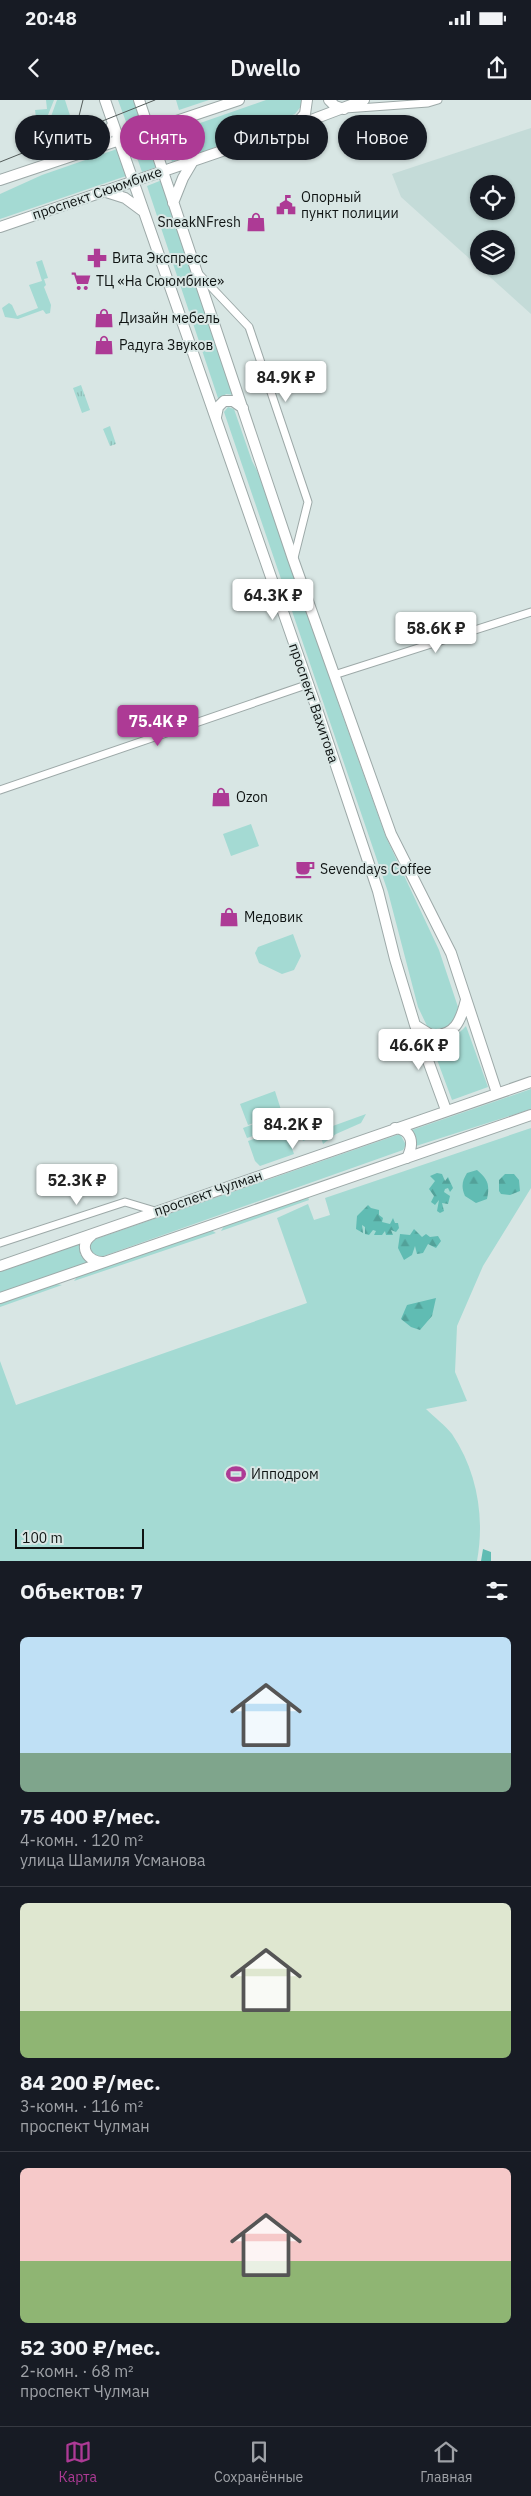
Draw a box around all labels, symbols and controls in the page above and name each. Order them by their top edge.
text: 20:48 [25,6,77,30]
text: Dwello [230,53,301,82]
icon: back [20,54,48,82]
icon: share [483,54,511,82]
chip: Купить [15,115,110,160]
chip: Снять [120,115,205,160]
chip: Фильтры [215,115,328,160]
chip: Новое [338,115,427,160]
street label: проспект Сююмбике [30,162,164,224]
map controls [470,175,515,275]
button: locate [470,175,515,220]
place label: Опорный пункт полиции [301,188,399,222]
public building icon: Опорный пункт полиции [275,194,297,216]
shop icon: SneakNFresh [245,211,267,233]
place label: SneakNFresh [157,213,241,231]
button: layers [470,230,515,275]
pharmacy icon: Вита Экспресс [86,247,108,269]
place label: Вита Экспресс [112,249,208,267]
supermarket icon: ТЦ «На Сююмбике» [70,270,92,292]
place label: ТЦ «На Сююмбике» [96,272,224,290]
shop icon: Дизайн мебель [93,307,115,329]
place label: Дизайн мебель [119,309,220,327]
shop icon: Радуга Звуков [93,334,115,356]
place label: Радуга Звуков [119,336,213,354]
pin: 84.9K ₽ [240,360,332,403]
text: 84.9K ₽ [256,367,316,387]
pin: 64.3K ₽ [227,578,319,621]
text: 64.3K ₽ [243,585,303,605]
pin: 58.6K ₽ [390,612,482,654]
text: 58.6K ₽ [406,618,466,638]
street label: проспект Вахитова [285,641,343,766]
pin: 75.4K ₽ [112,704,204,747]
text: 75.4K ₽ [128,711,188,731]
shop icon: Ozon [210,786,232,808]
place label: Ozon [236,788,268,806]
cafe icon: Sevendays Coffee [294,858,316,880]
place label: Sevendays Coffee [320,860,432,878]
shop icon: Медовик [218,906,240,928]
place label: Медовик [244,908,303,926]
pin: 46.6K ₽ [373,1028,465,1071]
text: 46.6K ₽ [389,1035,449,1055]
pin: 84.2K ₽ [247,1108,339,1150]
text: 84.2K ₽ [263,1114,323,1134]
pin: 52.3K ₽ [31,1164,123,1206]
street label: проспект Чулман [151,1166,265,1220]
text: 52.3K ₽ [47,1170,107,1190]
sports icon: Ипподром [225,1463,247,1485]
place label: Ипподром [251,1465,319,1483]
scale bar [15,1526,144,1549]
text: 100 m [22,1529,63,1547]
text: Объектов: 7 [20,1577,143,1605]
icon: filters [483,1577,511,1605]
icon: home [221,1670,311,1760]
text: 75 400 ₽/мес. [20,1802,161,1830]
text: 4-комн. · 120 m² [20,1830,143,1850]
text: улица Шамиля Усманова [20,1850,206,1870]
icon: home [221,1935,311,2025]
text: 84 200 ₽/мес. [20,2068,161,2096]
text: 3-комн. · 116 m² [20,2096,143,2116]
text: проспект Чулман [20,2116,150,2136]
icon: home [221,2200,311,2290]
text: 52 300 ₽/мес. [20,2333,161,2361]
text: 2-комн. · 68 m² [20,2361,134,2381]
text: проспект Чулман [20,2381,150,2401]
tab: Карта [58,2438,97,2486]
tab: Сохранённые [214,2438,303,2486]
tab: Главная [420,2438,473,2486]

